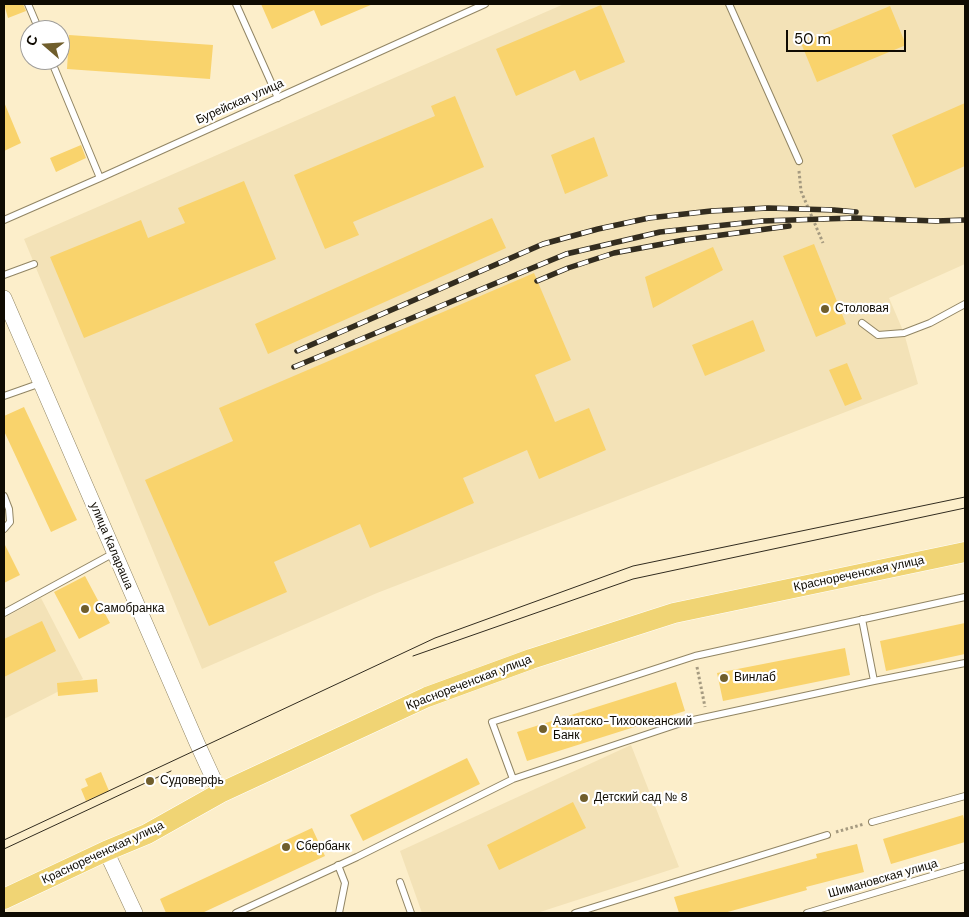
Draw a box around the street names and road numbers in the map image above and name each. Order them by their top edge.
street label: Бурейская улица [194,76,286,128]
street label: улица Калараша [86,500,136,592]
street label: Краснореченская улица [792,553,926,595]
street label: Краснореченская улица [404,652,534,714]
street label: Краснореченская улица [40,818,166,888]
street label: Шимановская улица [827,857,939,901]

